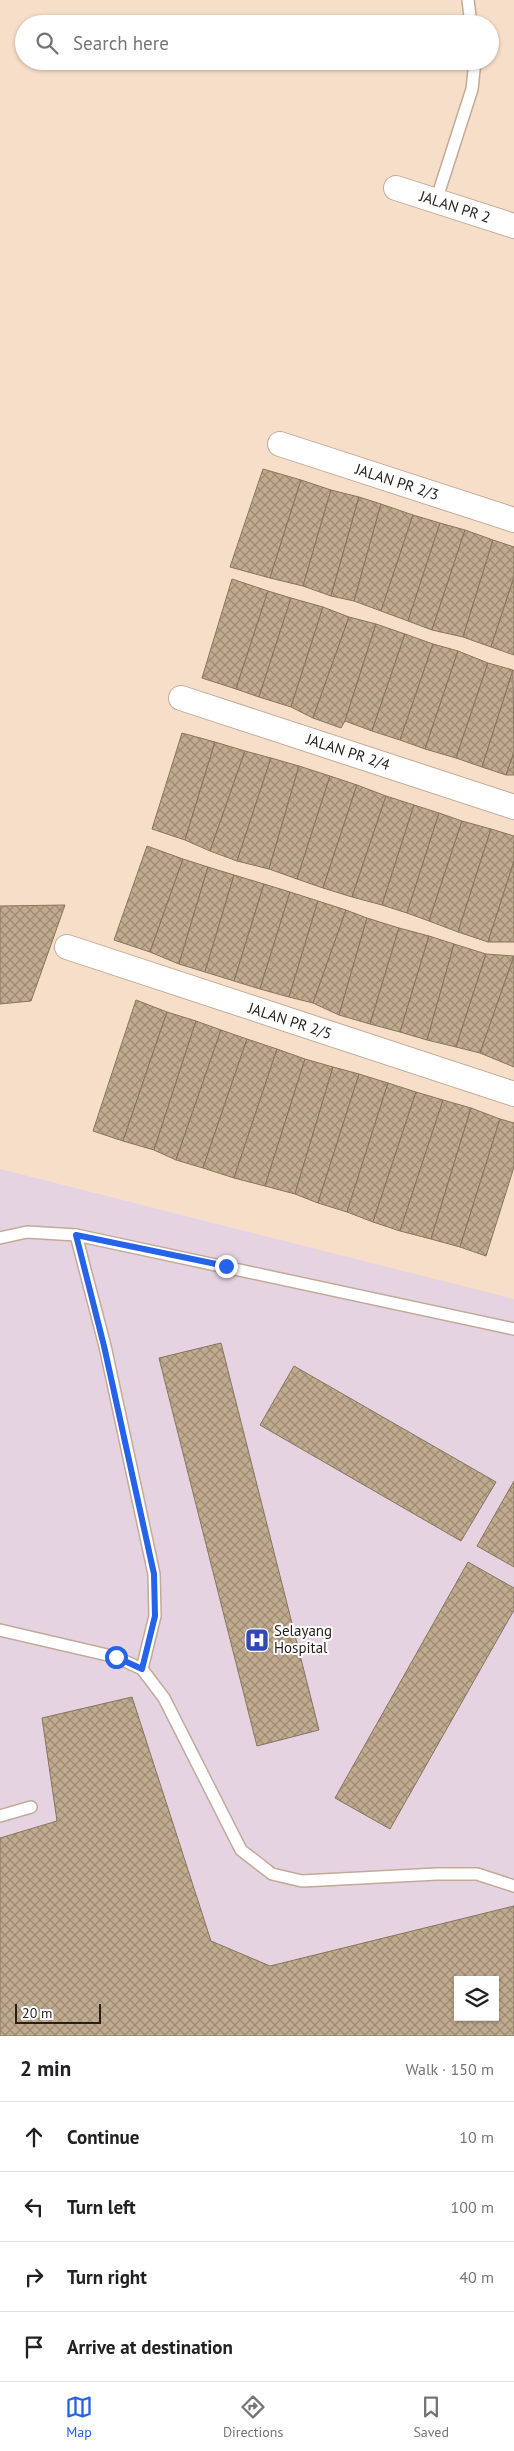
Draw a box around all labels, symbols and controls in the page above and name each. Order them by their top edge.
search box [15,15,499,70]
icon: search [33,29,61,57]
text: Search here [73,31,169,55]
street label: JALAN PR 2 [416,186,493,227]
street label: JALAN PR 2/3 [352,459,441,504]
street label: JALAN PR 2/4 [303,729,392,774]
street label: JALAN PR 2/5 [245,998,334,1043]
route end [215,1255,238,1278]
place label: Selayang Hospital [274,1621,332,1657]
hospital icon: Selayang Hospital [244,1627,270,1653]
route start [105,1646,128,1669]
map controls [454,1976,499,2021]
button: layers [454,1976,499,2021]
scale bar [15,2001,101,2024]
text: 20 m [22,2004,52,2022]
text: 2 min [20,2055,71,2082]
text: Walk · 150 m [405,2059,494,2079]
icon: ahead [20,2123,48,2151]
text: Continue [67,2125,139,2149]
text: 10 m [459,2127,494,2147]
icon: left [20,2193,48,2221]
text: Turn left [67,2195,136,2219]
text: 100 m [451,2197,494,2217]
icon: right [20,2263,48,2291]
text: Turn right [67,2265,147,2289]
text: 40 m [459,2267,494,2287]
icon: arrive [20,2333,48,2361]
text: Arrive at destination [67,2335,233,2359]
tab: Map [65,2393,93,2441]
tab: Directions [223,2393,283,2441]
tab: Saved [413,2393,449,2441]

